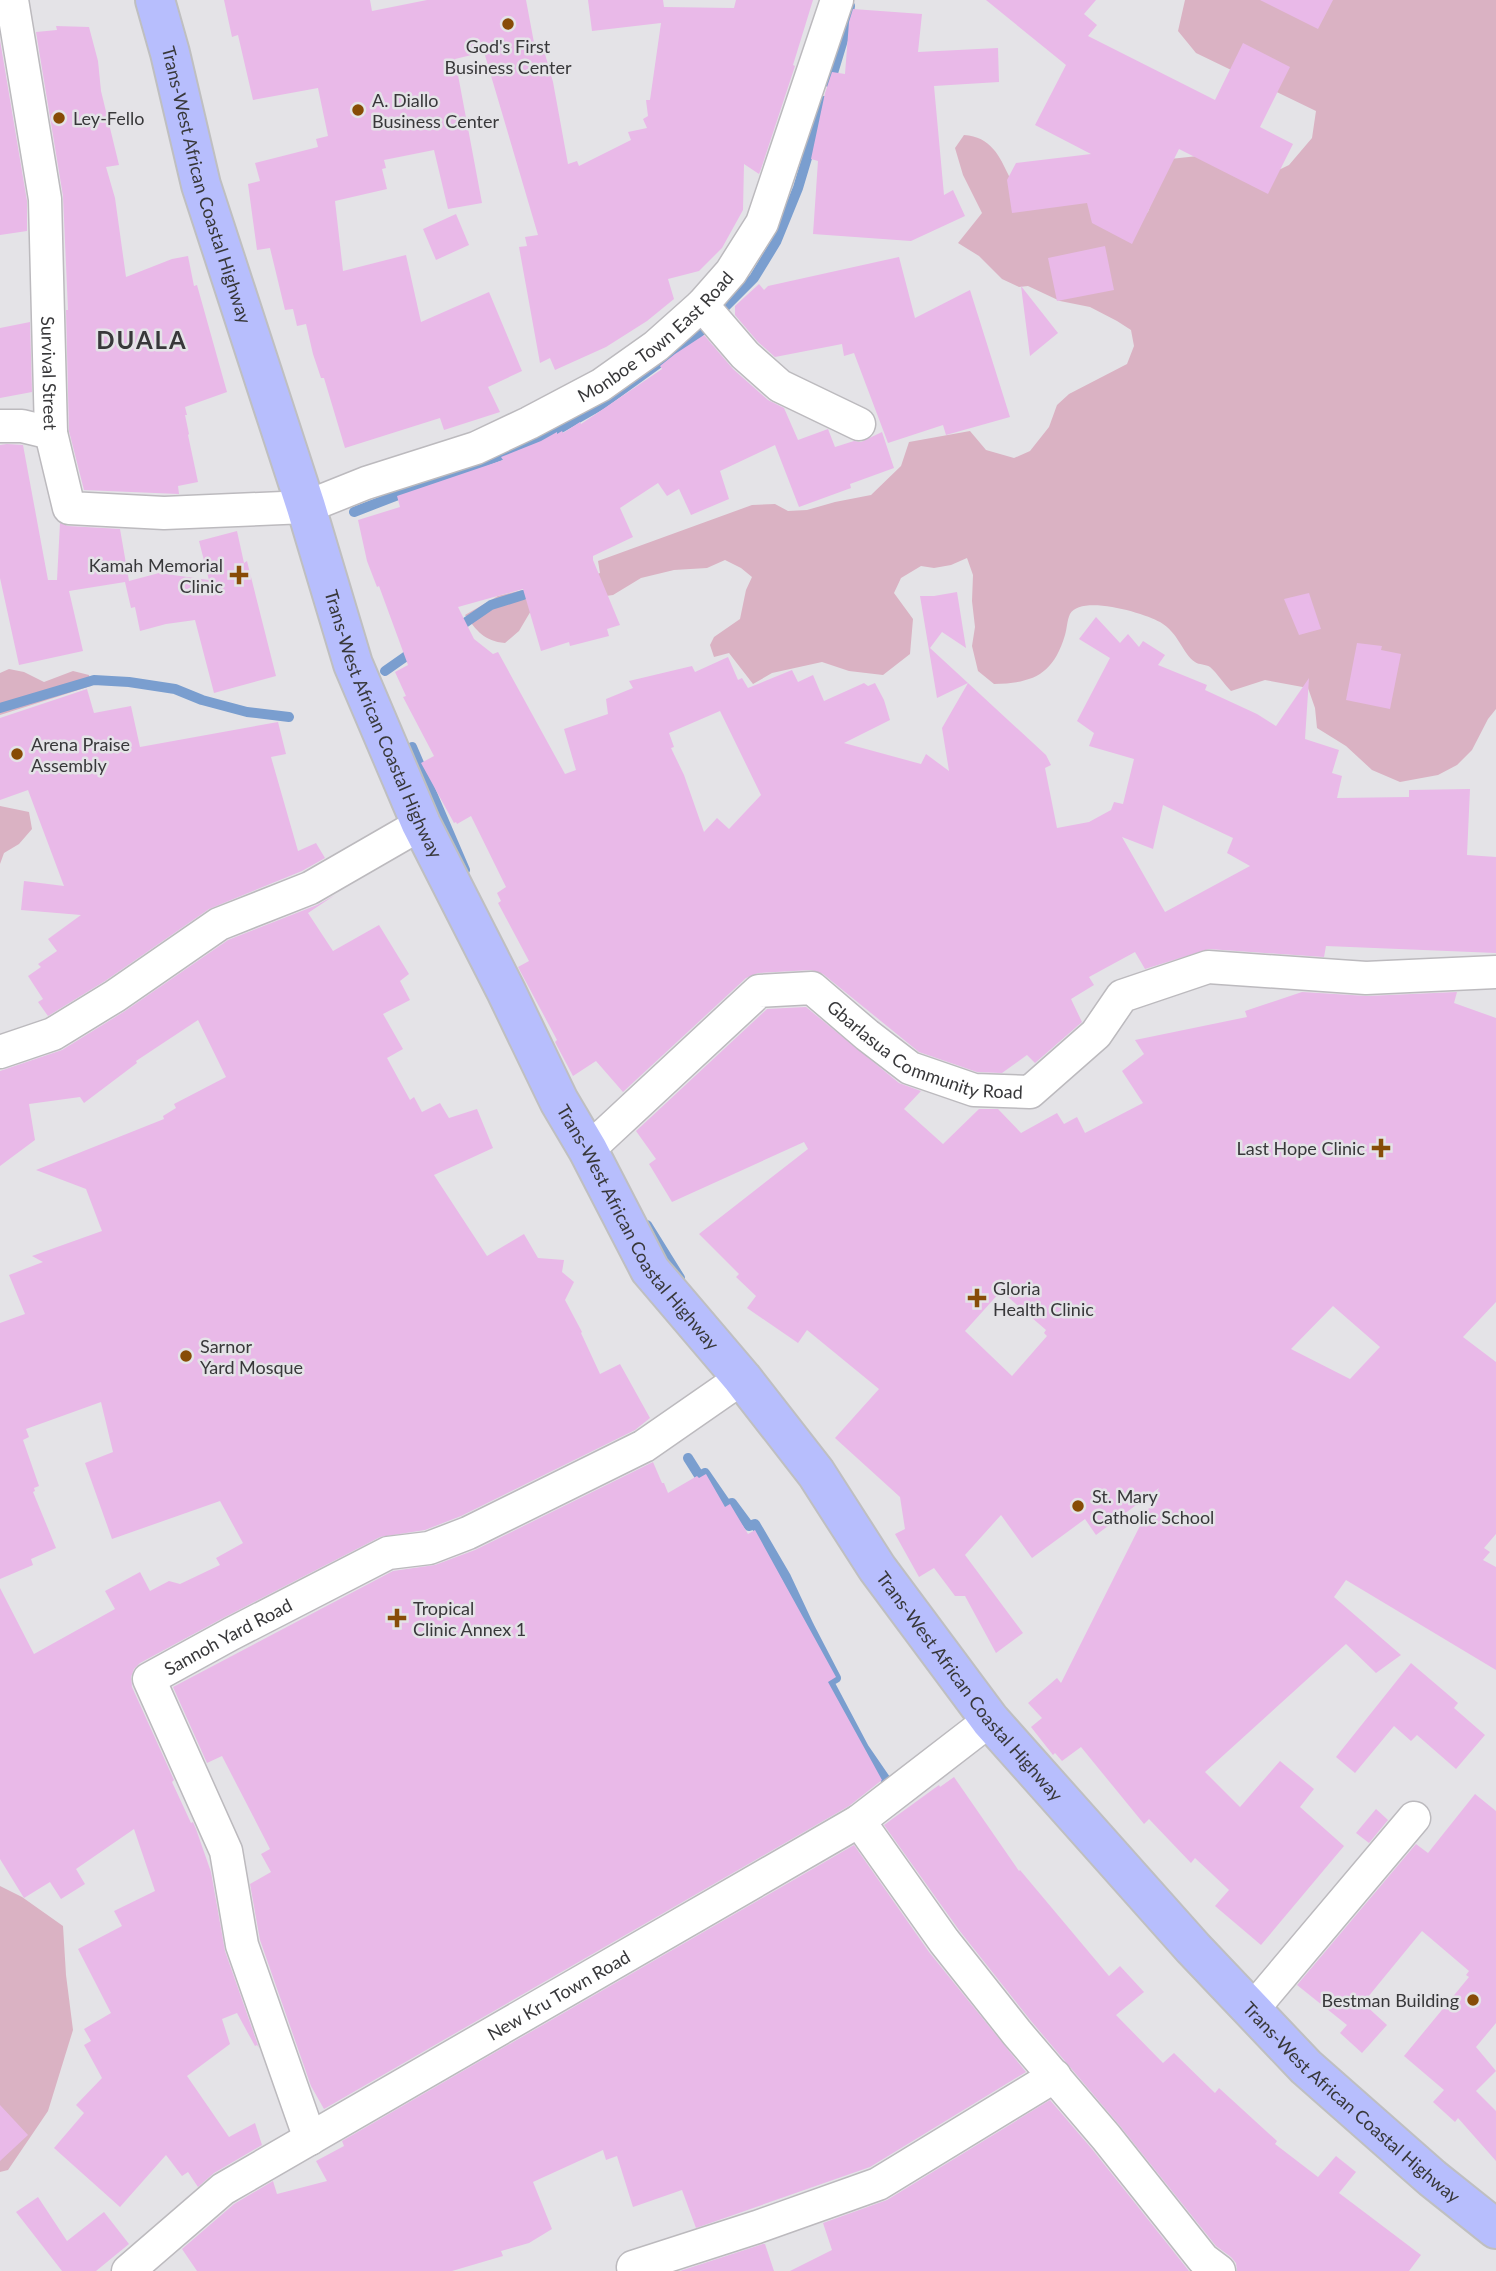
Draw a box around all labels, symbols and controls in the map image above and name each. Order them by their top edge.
marker: God's First Business Center [500,16,516,32]
place label: God's First Business Center [444,35,572,78]
street label: Trans-West African Coastal Highway [158,44,257,327]
place label: A. Diallo Business Center [372,89,500,132]
marker: A. Diallo Business Center [350,102,366,118]
place label: Ley-Fello [73,107,144,129]
marker: Ley-Fello [51,110,67,126]
street label: Monboe Town East Road [574,266,738,407]
street label: Survival Street [37,316,62,431]
district label: DUALA [96,325,188,354]
place label: Kamah Memorial Clinic [89,554,223,597]
marker: Kamah Memorial Clinic [229,565,249,585]
street label: Trans-West African Coastal Highway [320,587,448,862]
place label: Arena Praise Assembly [31,733,130,776]
marker: Arena Praise Assembly [9,746,25,762]
street label: Gbarlasua Community Road [823,995,1023,1103]
street label: Trans-West African Coastal Highway [552,1100,724,1355]
place label: Last Hope Clinic [1237,1137,1365,1159]
marker: Last Hope Clinic [1371,1138,1391,1158]
place label: Gloria Health Clinic [993,1277,1094,1320]
marker: Gloria Health Clinic [967,1288,987,1308]
place label: Sarnor Yard Mosque [200,1335,303,1378]
marker: Sarnor Yard Mosque [178,1348,194,1364]
place label: St. Mary Catholic School [1092,1485,1214,1528]
marker: St. Mary Catholic School [1070,1498,1086,1514]
street label: Trans-West African Coastal Highway [872,1567,1068,1806]
street label: Sannoh Yard Road [160,1593,296,1680]
place label: Tropical Clinic Annex 1 [413,1597,526,1640]
marker: Tropical Clinic Annex 1 [387,1608,407,1628]
street label: New Kru Town Road [483,1945,634,2045]
place label: Bestman Building [1321,1989,1459,2011]
marker: Bestman Building [1465,1992,1481,2008]
street label: Trans-West African Coastal Highway [1239,1997,1465,2208]

